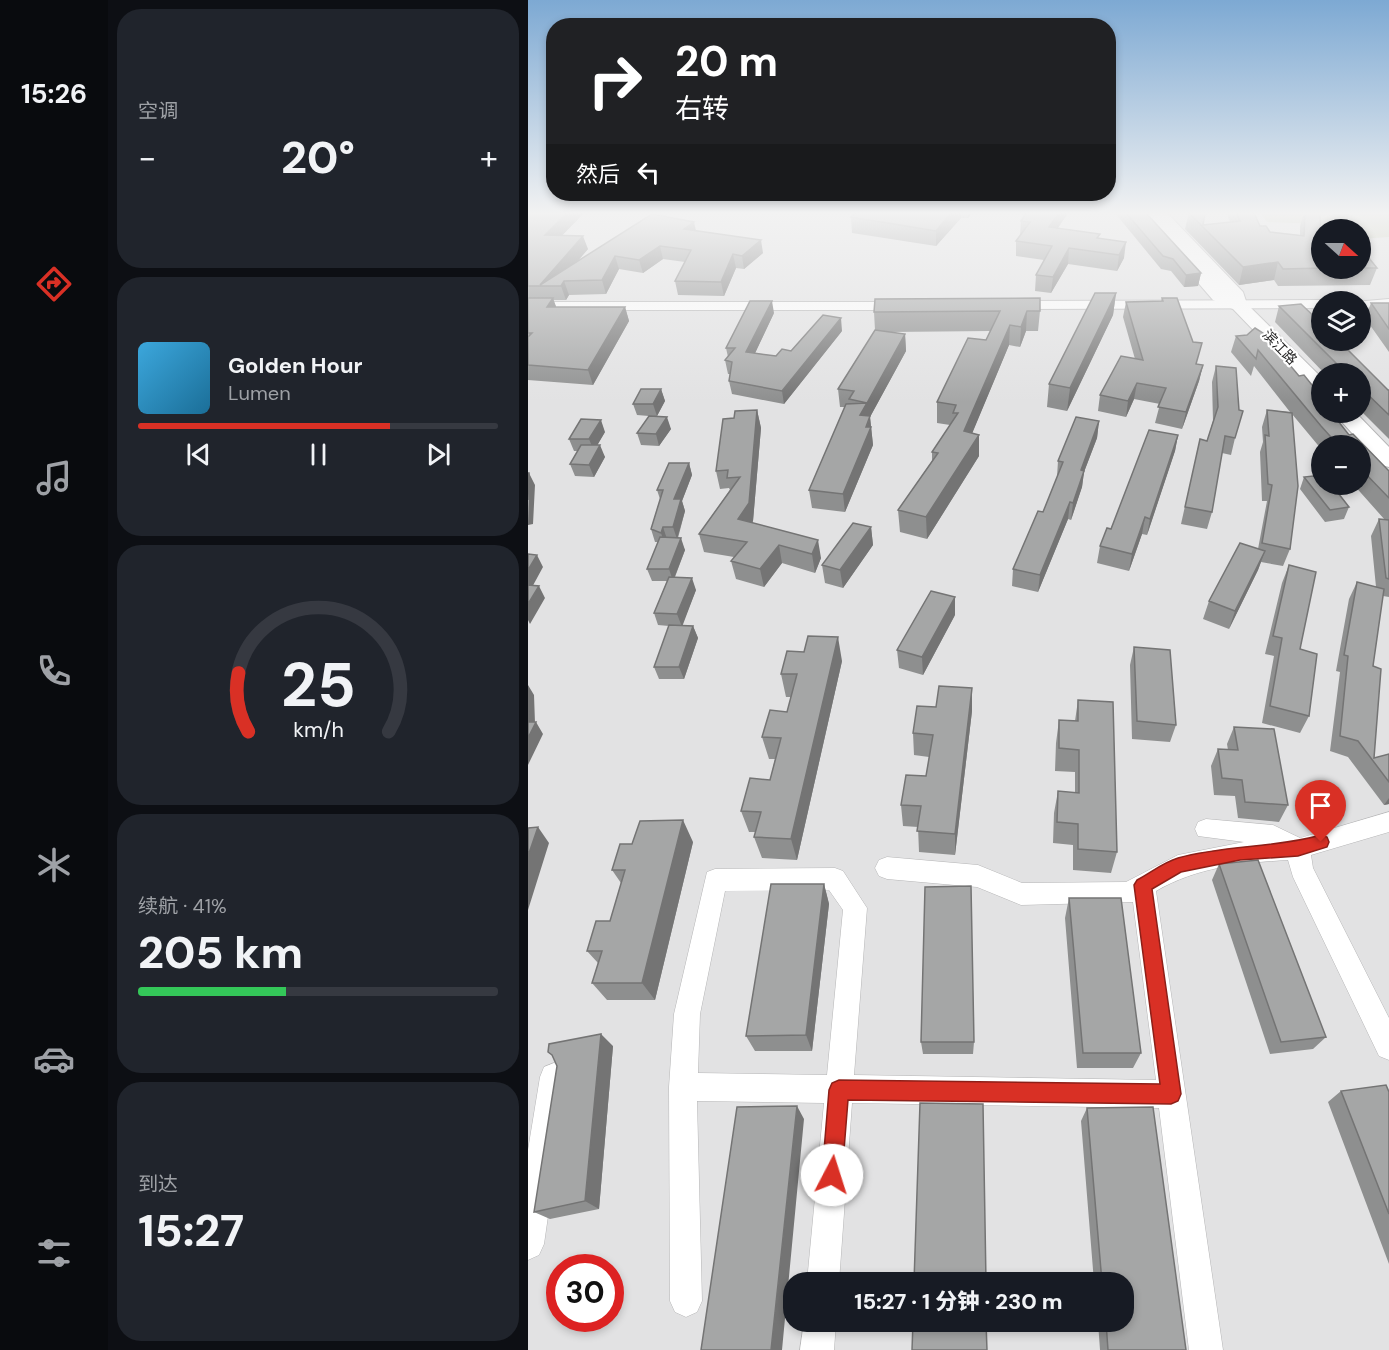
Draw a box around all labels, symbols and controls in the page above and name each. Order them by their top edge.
text: 20 m [675,34,778,89]
icon: right [576,42,654,120]
text: 15:26 [21,76,87,111]
text: 右转 [675,91,729,126]
text: 空调 [138,98,178,124]
text: 20° [281,128,355,187]
text: − [138,136,156,179]
text: + [480,136,498,179]
icon: left [632,156,665,189]
text: 然后 [576,160,620,189]
north arrow [1311,219,1371,279]
map controls [1311,219,1371,495]
icon: directions [33,263,75,305]
button: layers [1311,291,1371,351]
street label: 滨江路 [1259,326,1301,368]
text: Golden Hour [228,351,363,380]
button: + [1311,363,1371,423]
text: Lumen [228,380,291,406]
button: − [1311,435,1371,495]
icon: previous [182,438,215,471]
icon: pause [302,438,335,471]
icon: next [422,438,455,471]
icon: music [33,457,75,499]
text: 25 [281,644,355,725]
icon: phone [33,650,75,692]
text: km/h [293,716,343,744]
pin [1295,780,1346,842]
icon: arrive [1304,789,1337,822]
icon: climate [33,844,75,886]
text: 续航 · 41% [138,893,227,919]
text: 205 km [138,923,303,982]
icon: car [33,1038,75,1080]
position arrow [800,1143,864,1207]
text: 到达 [138,1171,178,1197]
text: 15:27 [138,1201,244,1260]
icon: filters [33,1232,75,1274]
speed limit sign: 30 [546,1254,624,1332]
text: 15:27 · 1 分钟 · 230 m [854,1287,1063,1316]

